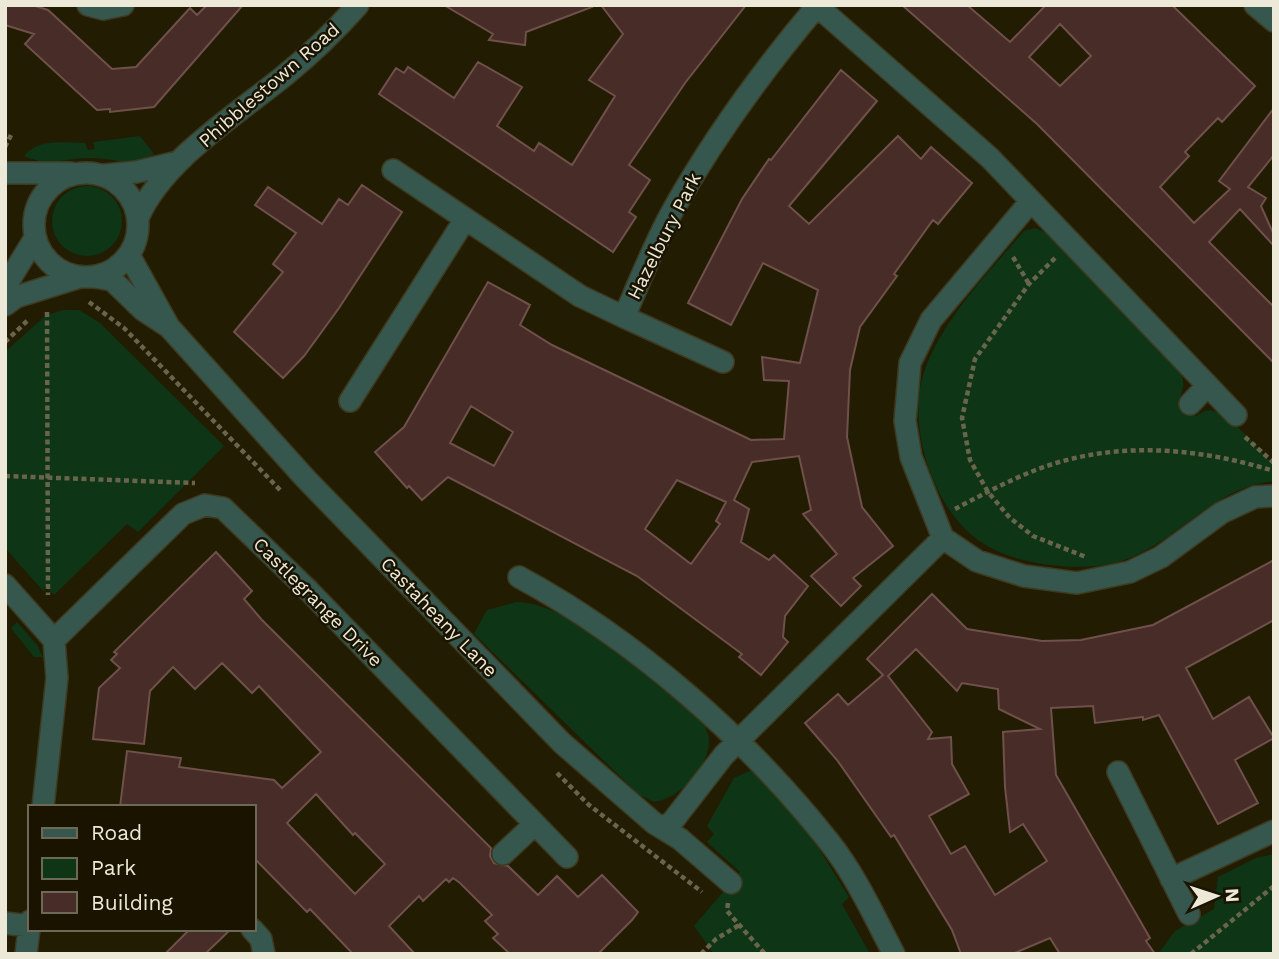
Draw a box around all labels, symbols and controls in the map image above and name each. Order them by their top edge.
street label: Phibblestown Road [194,18,344,152]
street label: Hazelbury Park [622,168,706,303]
street label: Castlegrange Drive [249,533,387,671]
street label: Castaheany Lane [376,552,502,682]
legend [28,805,256,931]
text: Road [91,820,142,845]
text: Park [91,855,136,880]
north arrow [1181,861,1251,931]
text: N [1221,887,1244,903]
text: Building [91,890,173,915]

